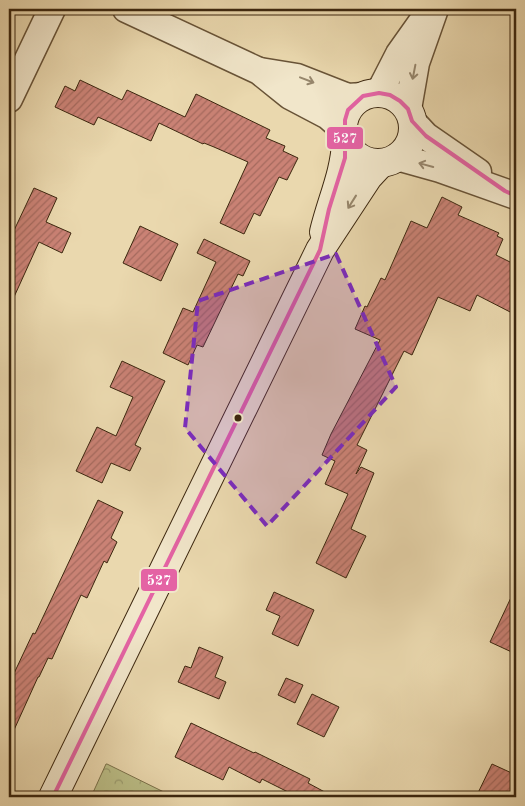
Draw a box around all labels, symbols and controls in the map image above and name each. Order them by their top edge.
one-way arrow [409,63,419,79]
one-way arrow [299,77,314,86]
line badge: 527 [326,126,364,150]
text: 527 [333,132,357,146]
one-way arrow [418,159,434,169]
one-way arrow [347,195,357,209]
unlabelled marker [233,413,243,423]
line badge: 527 [140,568,178,592]
text: 527 [147,574,171,588]

